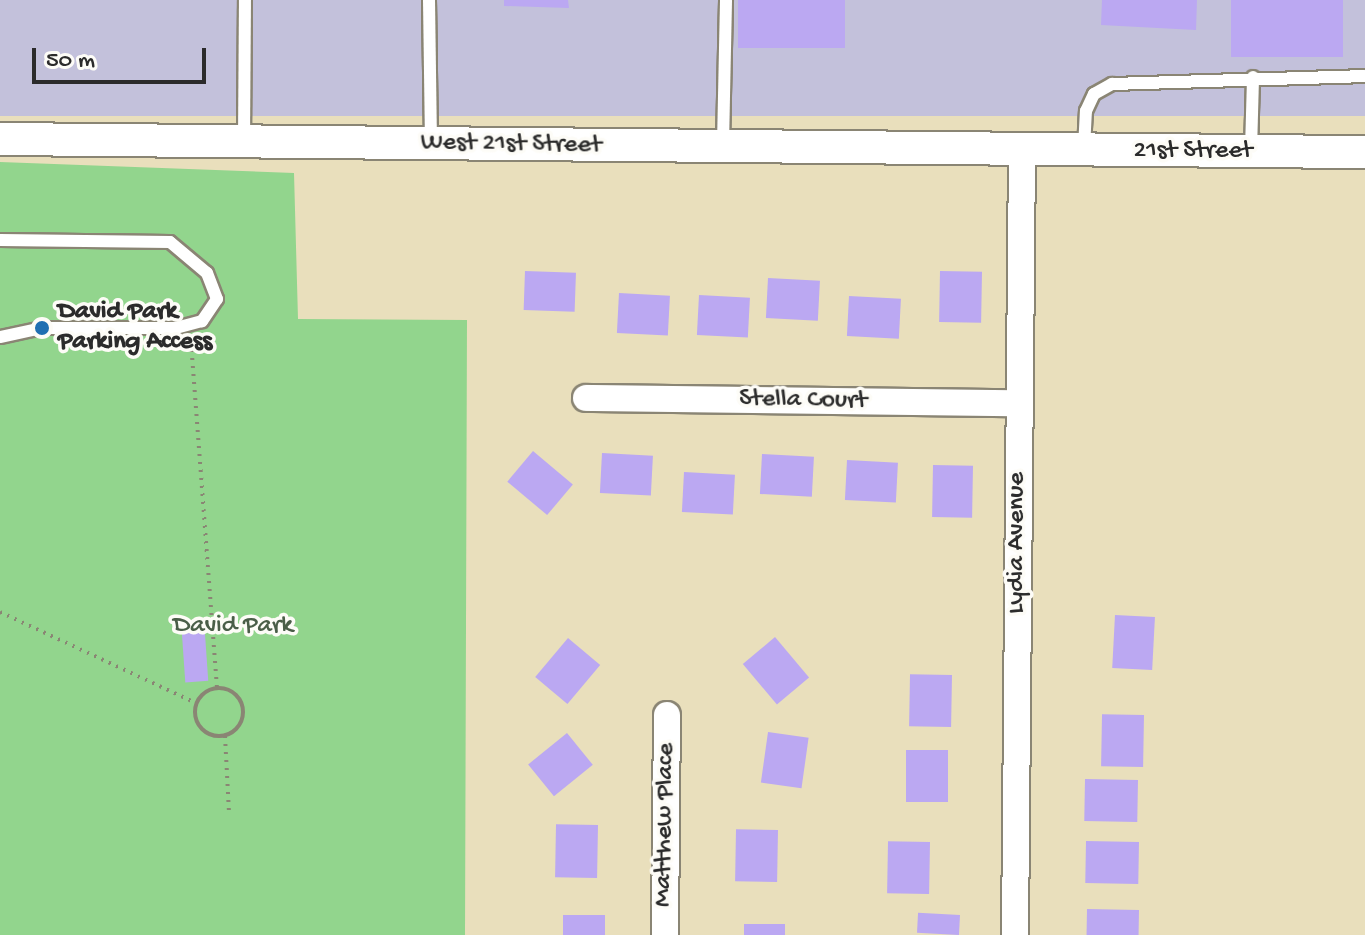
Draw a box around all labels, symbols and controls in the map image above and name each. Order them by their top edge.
scale bar [36,32,210,82]
text: 50 m [46,47,95,76]
street label: West 21st Street [420,128,602,162]
street label: 21st Street [1134,136,1252,168]
place label: David Park Parking Access [58,297,212,358]
marker: David Park Parking Access [33,319,51,337]
street label: Stella Court [739,384,867,418]
street label: Lydia Avenue [1002,472,1034,614]
park label: David Park [173,611,293,643]
street label: Matthew Place [649,743,683,907]

